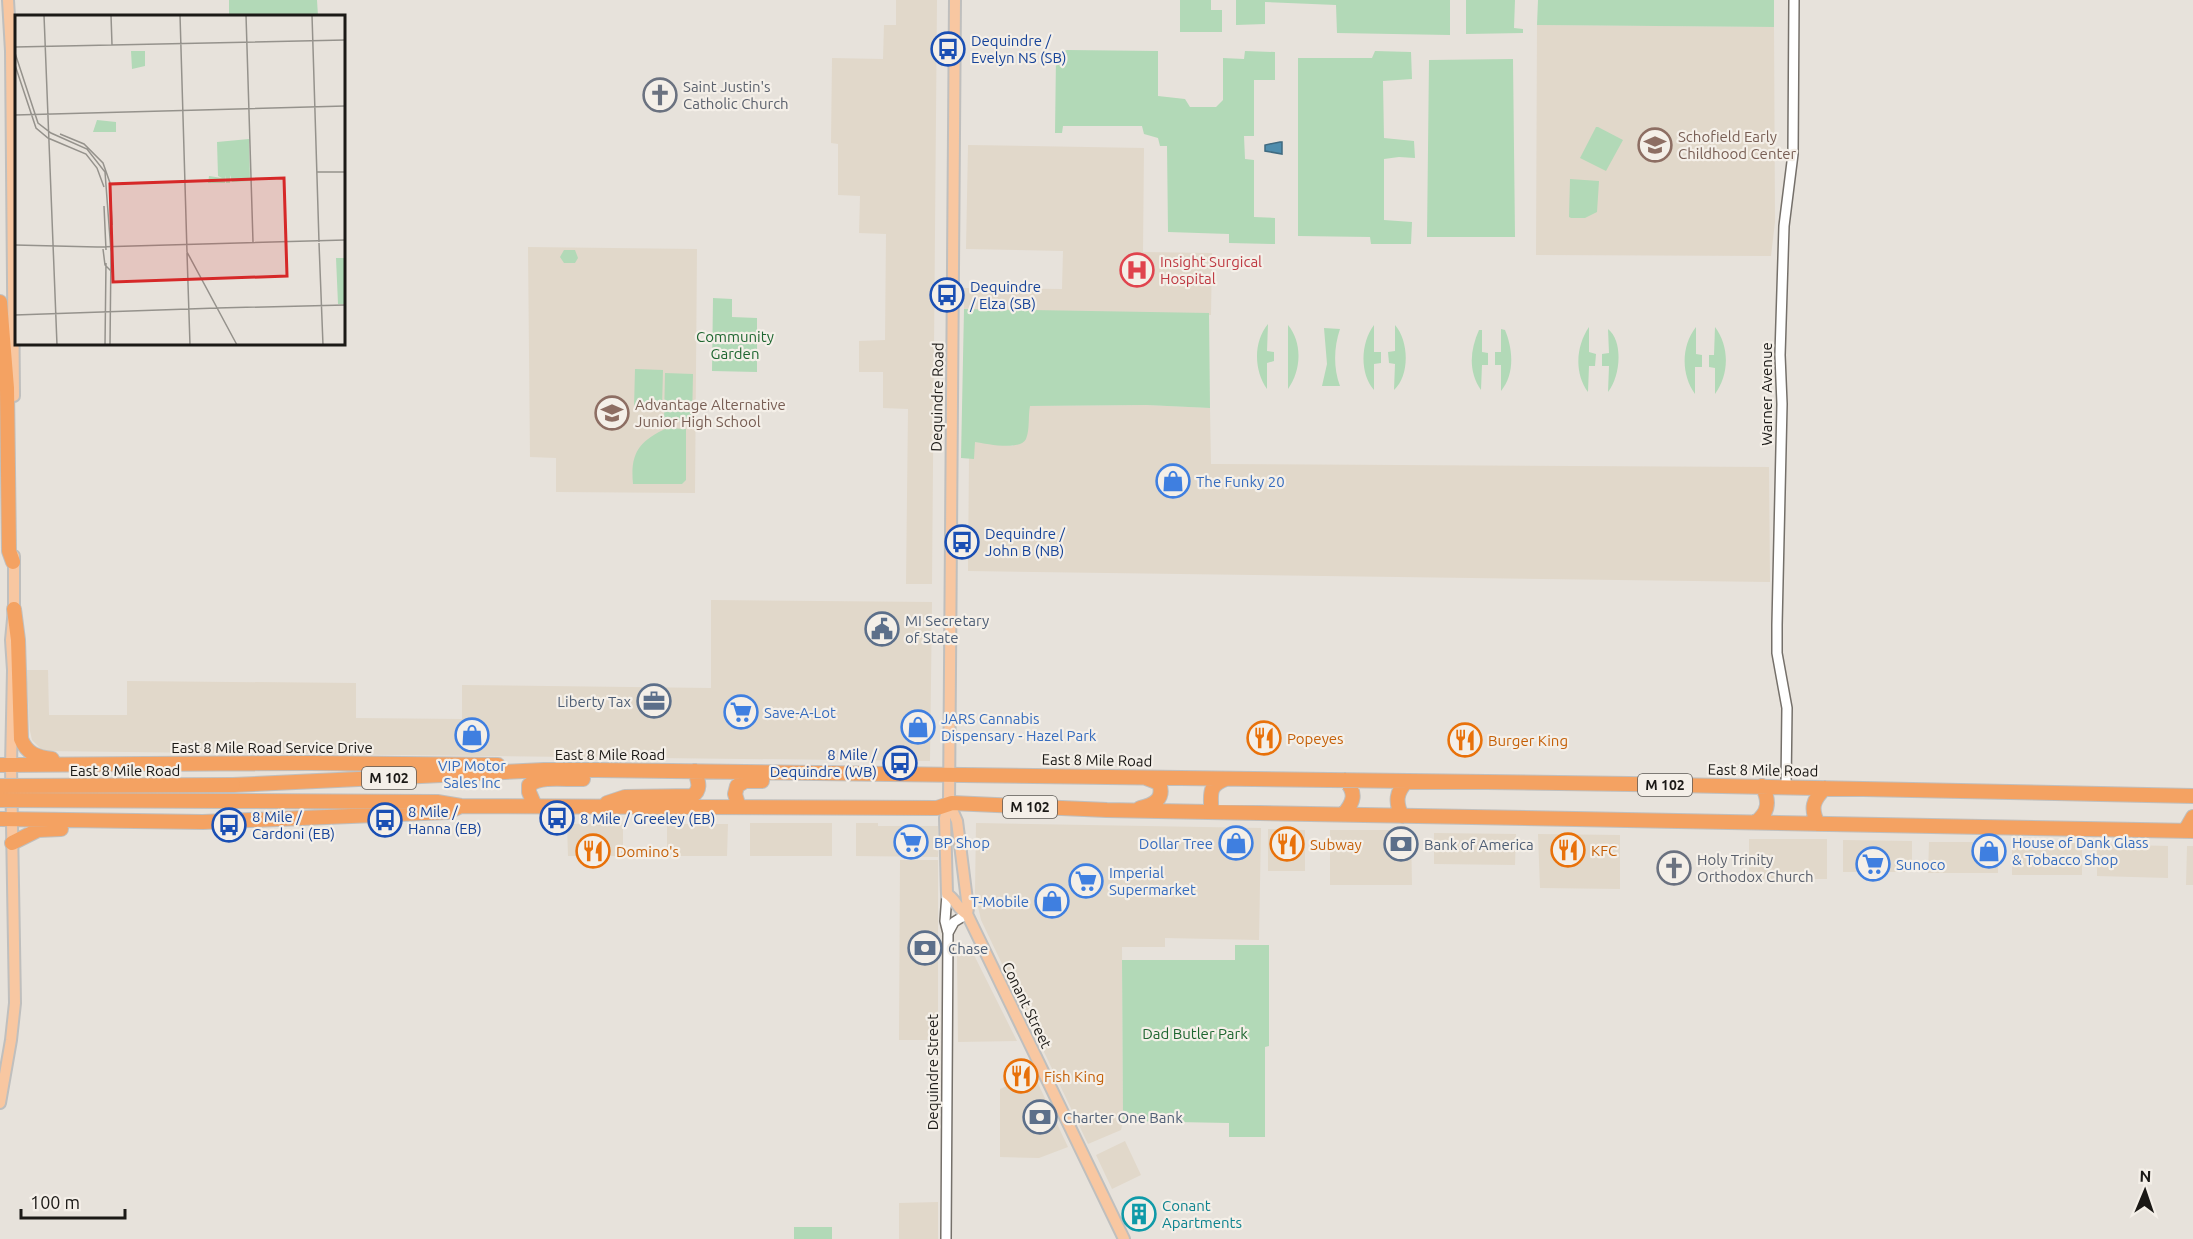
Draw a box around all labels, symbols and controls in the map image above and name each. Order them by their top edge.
inset map [15,15,345,345]
bus stop icon: Dequindre / Evelyn NS (SB) [930,31,966,67]
place label: Dequindre / Evelyn NS (SB) [971,32,1067,66]
church icon: Saint Justin's Catholic Church [642,77,678,113]
place label: Saint Justin's Catholic Church [683,78,789,112]
school or university icon: Schofield Early Childhood Center [1637,127,1673,163]
place label: Schofield Early Childhood Center [1678,128,1797,162]
hospital icon: Insight Surgical Hospital [1119,252,1155,288]
place label: Insight Surgical Hospital [1160,253,1262,287]
bus stop icon: Dequindre / Elza (SB) [929,277,965,313]
place label: Dequindre / Elza (SB) [969,278,1041,312]
park label: Community Garden [696,328,774,362]
street label: Dequindre Road [928,342,946,452]
street label: Warner Avenue [1758,342,1775,446]
school or university icon: Advantage Alternative Junior High School [594,395,630,431]
place label: Advantage Alternative Junior High School [635,396,786,430]
shop icon: The Funky 20 [1155,463,1191,499]
place label: The Funky 20 [1196,473,1285,490]
bus stop icon: Dequindre / John B (NB) [944,524,980,560]
place label: Dequindre / John B (NB) [985,525,1066,559]
public building icon: MI Secretary of State [864,611,900,647]
place label: MI Secretary of State [905,612,989,646]
office icon: Liberty Tax [636,683,672,719]
place label: Liberty Tax [557,693,631,710]
supermarket icon: Save-A-Lot [723,694,759,730]
place label: Save-A-Lot [764,704,836,721]
shop icon: JARS Cannabis Dispensary - Hazel Park [900,709,936,745]
place label: JARS Cannabis Dispensary - Hazel Park [941,710,1097,744]
shop icon: VIP Motor Sales Inc [454,717,490,753]
restaurant icon: Popeyes [1246,720,1282,756]
restaurant icon: Burger King [1447,722,1483,758]
place label: Popeyes [1287,730,1344,747]
place label: Burger King [1488,732,1568,749]
street label: East 8 Mile Road Service Drive [171,739,373,756]
bus stop icon: 8 Mile / Dequindre (WB) [882,745,918,781]
street label: East 8 Mile Road [555,746,665,763]
place label: 8 Mile / Dequindre (WB) [770,746,877,780]
street label: East 8 Mile Road [1041,751,1153,769]
place label: VIP Motor Sales Inc [438,757,506,791]
street label: East 8 Mile Road [1707,761,1819,779]
street label: East 8 Mile Road [70,762,180,779]
road number: M 102 [362,767,416,789]
road number: M 102 [1638,774,1692,796]
road number: M 102 [1003,796,1057,818]
bus stop icon: 8 Mile / Greeley (EB) [539,800,575,836]
bus stop icon: 8 Mile / Hanna (EB) [367,802,403,838]
place label: 8 Mile / Hanna (EB) [408,803,482,837]
bus stop icon: 8 Mile / Cardoni (EB) [211,807,247,843]
place label: 8 Mile / Cardoni (EB) [252,808,335,842]
place label: 8 Mile / Greeley (EB) [580,810,715,827]
supermarket icon: BP Shop [893,824,929,860]
shop icon: Dollar Tree [1218,825,1254,861]
restaurant icon: Subway [1269,826,1305,862]
bank icon: Bank of America [1383,826,1419,862]
restaurant icon: KFC [1550,832,1586,868]
restaurant icon: Domino's [575,833,611,869]
shop icon: House of Dank Glass & Tobacco Shop [1971,833,2007,869]
place label: BP Shop [934,834,990,851]
place label: House of Dank Glass & Tobacco Shop [2012,834,2148,868]
place label: Dollar Tree [1139,835,1213,852]
place label: Subway [1310,836,1362,853]
place label: Bank of America [1424,836,1534,853]
place label: KFC [1591,842,1617,859]
place label: Domino's [616,843,679,860]
supermarket icon: Sunoco [1855,846,1891,882]
church icon: Holy Trinity Orthodox Church [1656,850,1692,886]
place label: Holy Trinity Orthodox Church [1697,851,1814,885]
place label: Sunoco [1896,856,1945,873]
supermarket icon: Imperial Supermarket [1068,863,1104,899]
place label: Imperial Supermarket [1109,864,1196,898]
shop icon: T-Mobile [1034,883,1070,919]
place label: T-Mobile [970,893,1029,910]
bank icon: Chase [907,930,943,966]
place label: Chase [948,940,988,957]
street label: Conant Street [999,959,1055,1051]
street label: Dequindre Street [924,1014,941,1130]
park label: Dad Butler Park [1142,1025,1248,1042]
restaurant icon: Fish King [1003,1058,1039,1094]
place label: Fish King [1044,1068,1104,1085]
bank icon: Charter One Bank [1022,1099,1058,1135]
place label: Charter One Bank [1063,1109,1183,1126]
north arrow [2115,1161,2175,1221]
text: N [2139,1167,2152,1185]
scale bar [21,1182,124,1220]
text: 100 m [30,1192,80,1212]
building icon: Conant Apartments [1121,1196,1157,1232]
place label: Conant Apartments [1162,1197,1242,1231]

